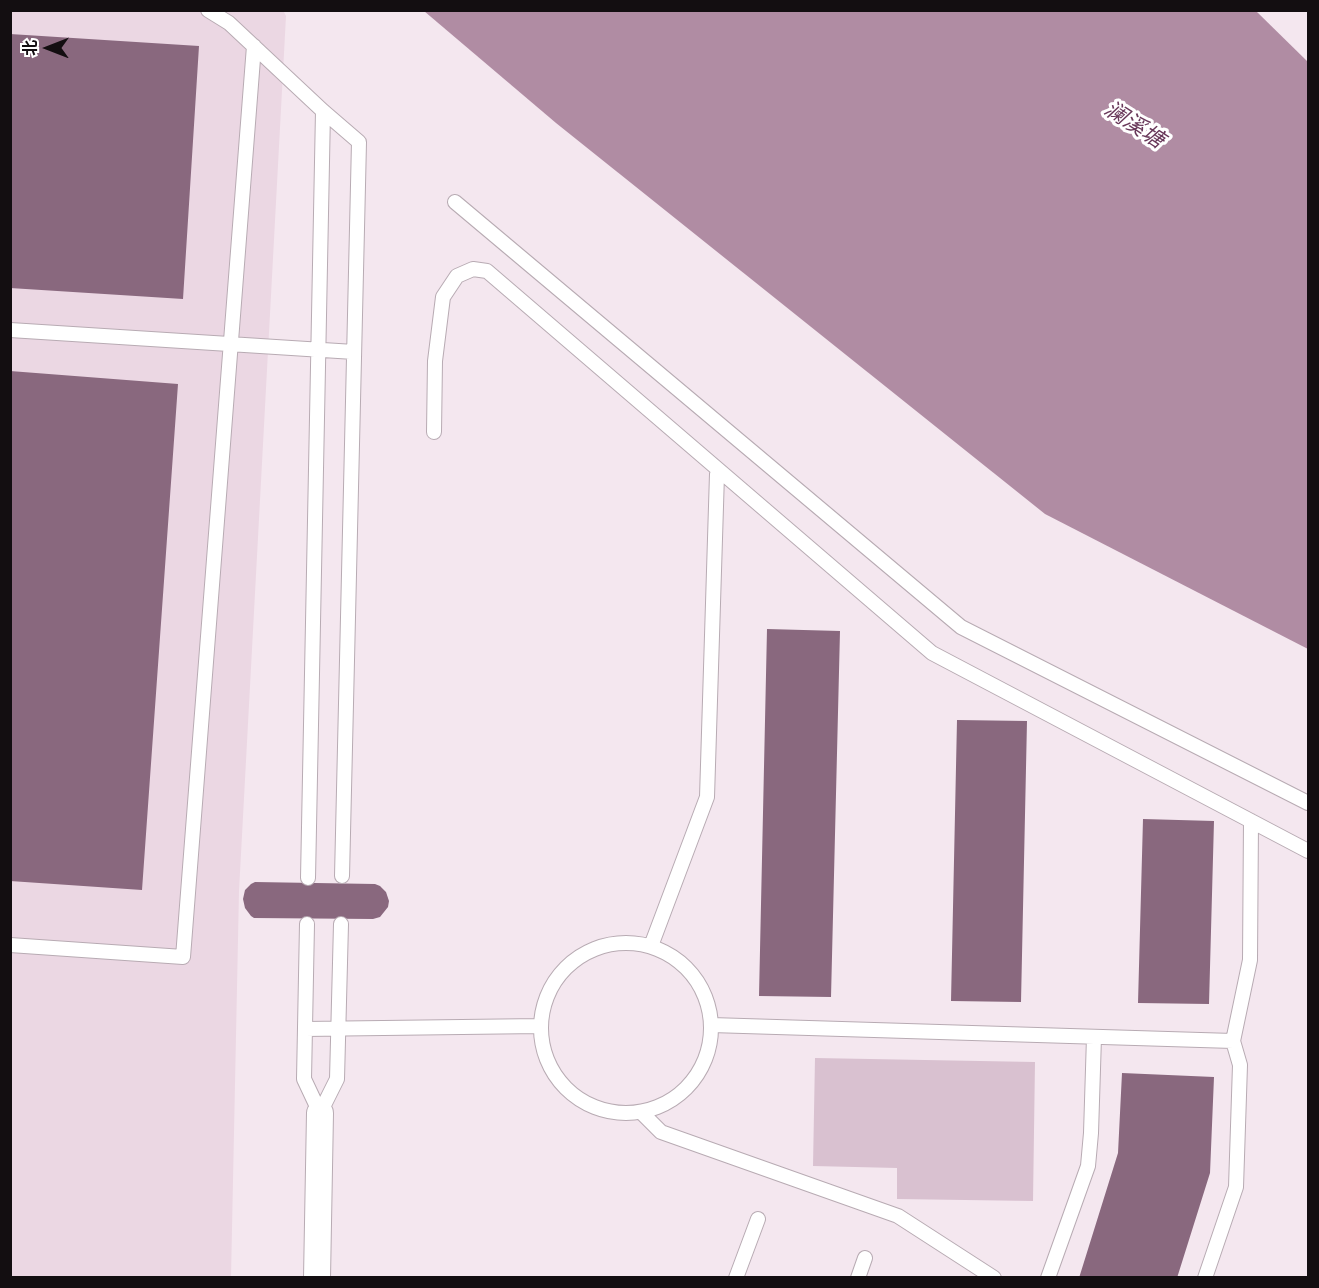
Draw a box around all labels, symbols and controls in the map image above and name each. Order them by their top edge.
north arrow [18,18,78,78]
text: 北 [20,40,40,56]
water label: 澜溪塘 [1099,96,1169,154]

